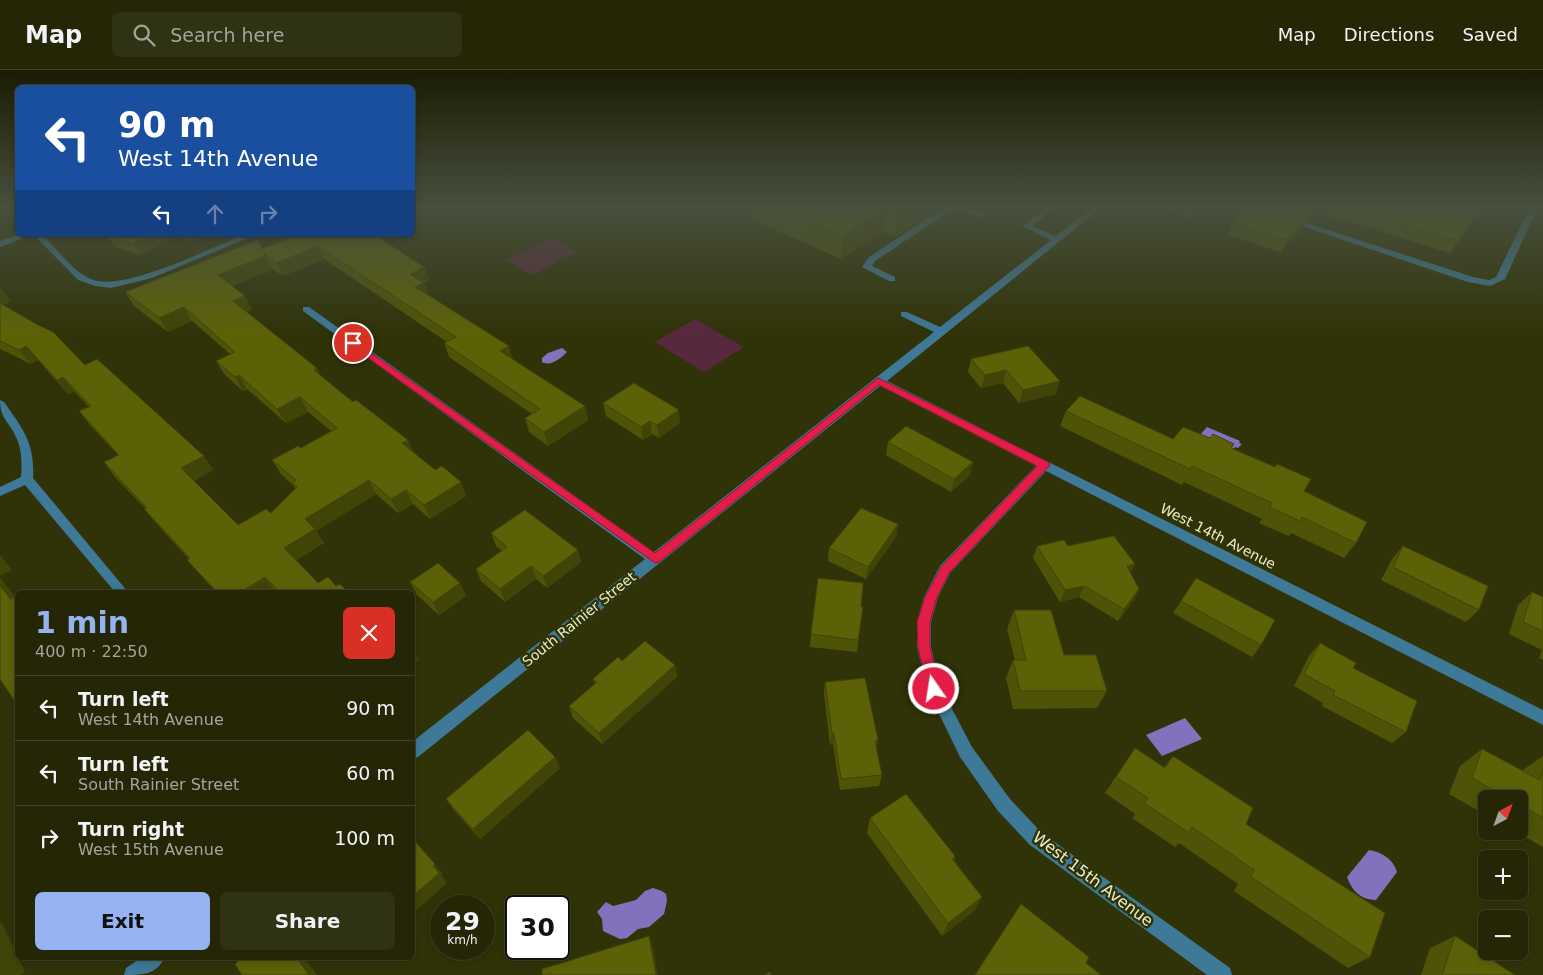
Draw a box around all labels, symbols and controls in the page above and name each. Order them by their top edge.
search box [112,12,462,57]
text: Map [25,21,82,49]
icon: search [130,21,158,49]
text: Search here [170,24,284,46]
text: Map [1278,24,1316,45]
text: Directions [1344,24,1434,45]
text: Saved [1462,24,1518,45]
icon: left [35,105,100,170]
text: 90 m [118,105,215,145]
text: West 14th Avenue [118,146,318,171]
icon: left [148,200,176,228]
icon: ahead [201,200,229,228]
icon: right [254,200,282,228]
pin [332,322,374,364]
icon: arrive [339,329,367,357]
street label: West 14th Avenue [1158,500,1278,572]
street label: South Rainier Street [519,568,639,670]
text: 1 min [35,605,129,640]
button: close [343,607,395,659]
text: 400 m · 22:50 [35,642,148,661]
position arrow [907,662,959,714]
text: Turn left [78,688,169,710]
icon: left [35,694,63,722]
text: 90 m [346,697,395,719]
text: West 14th Avenue [78,710,224,729]
text: Turn left [78,753,169,775]
icon: left [35,759,63,787]
text: 60 m [346,762,395,784]
text: South Rainier Street [78,775,239,794]
north arrow [1478,790,1528,840]
map controls [1478,790,1528,960]
text: Turn right [78,818,184,840]
icon: right [35,824,63,852]
text: 100 m [334,827,395,849]
street label: West 15th Avenue [1029,828,1157,930]
text: West 15th Avenue [78,840,224,859]
button: + [1478,850,1528,900]
button: Exit [35,892,210,950]
button: Share [220,892,395,950]
speed limit sign: 30 [505,895,570,960]
text: 29 [445,907,480,936]
button: − [1478,910,1528,960]
text: km/h [447,933,478,947]

